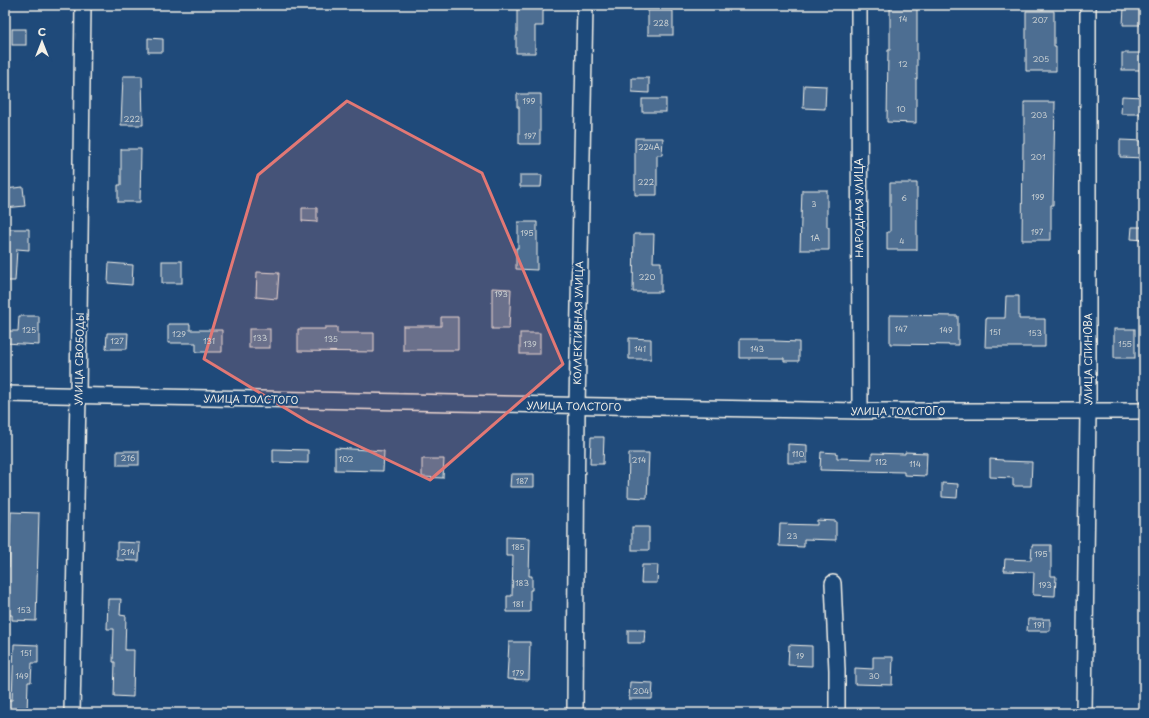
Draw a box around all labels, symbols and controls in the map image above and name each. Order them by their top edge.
house number: 14 [899,13,907,25]
house number: 207 [1032,14,1048,26]
house number: 228 [653,17,669,29]
north arrow [22,22,62,62]
text: С [38,23,46,40]
house number: 205 [1033,53,1049,65]
house number: 12 [898,58,908,70]
house number: 199 [522,95,536,107]
house number: 10 [896,103,906,115]
house number: 203 [1031,109,1047,121]
house number: 222 [124,113,141,125]
house number: 197 [524,130,537,142]
house number: 224А [638,141,660,153]
house number: 201 [1030,151,1046,163]
street label: НАРОДНАЯ УЛИЦА [851,158,866,258]
house number: 222 [638,176,655,188]
house number: 199 [1031,191,1045,203]
house number: 6 [901,192,907,204]
house number: 3 [811,198,817,210]
house number: 197 [1031,226,1044,238]
house number: 195 [520,227,534,239]
house number: 1А [810,232,820,244]
house number: 4 [899,235,905,247]
street label: КОЛЛЕКТИВНАЯ УЛИЦА [569,261,586,385]
house number: 220 [639,271,655,283]
house number: 193 [494,288,508,300]
street label: УЛИЦА СВОБОДЫ [70,312,87,406]
street label: УЛИЦА СПИНОВА [1080,313,1095,405]
house number: 147 [894,323,908,335]
house number: 125 [22,324,36,336]
house number: 149 [939,324,953,336]
house number: 151 [989,326,1001,338]
house number: 153 [1028,327,1042,339]
house number: 129 [172,328,186,340]
house number: 133 [253,332,267,344]
house number: 135 [324,333,338,345]
house number: 127 [110,335,124,347]
house number: 131 [203,335,215,347]
house number: 139 [523,338,537,350]
house number: 155 [1118,338,1132,350]
house number: 141 [634,343,646,355]
house number: 143 [750,343,764,355]
street label: УЛИЦА ТОЛСТОГО [204,390,299,407]
street label: УЛИЦА ТОЛСТОГО [527,397,622,414]
street label: УЛИЦА ТОЛСТОГО [851,403,945,418]
house number: 110 [792,448,804,460]
house number: 216 [121,452,135,464]
house number: 102 [339,453,354,465]
house number: 214 [632,454,646,466]
house number: 112 [875,456,888,468]
house number: 114 [909,458,921,470]
house number: 187 [516,475,529,487]
house number: 23 [787,530,797,542]
house number: 185 [511,541,525,553]
house number: 214 [121,546,135,558]
house number: 195 [1034,548,1048,560]
house number: 183 [515,577,529,589]
house number: 193 [1038,579,1052,591]
house number: 181 [512,598,524,610]
house number: 153 [17,604,31,616]
house number: 191 [1033,619,1045,631]
house number: 151 [20,647,32,659]
house number: 19 [796,650,804,662]
house number: 179 [512,667,525,679]
house number: 149 [15,670,29,682]
house number: 30 [868,670,880,682]
house number: 204 [633,685,649,697]

